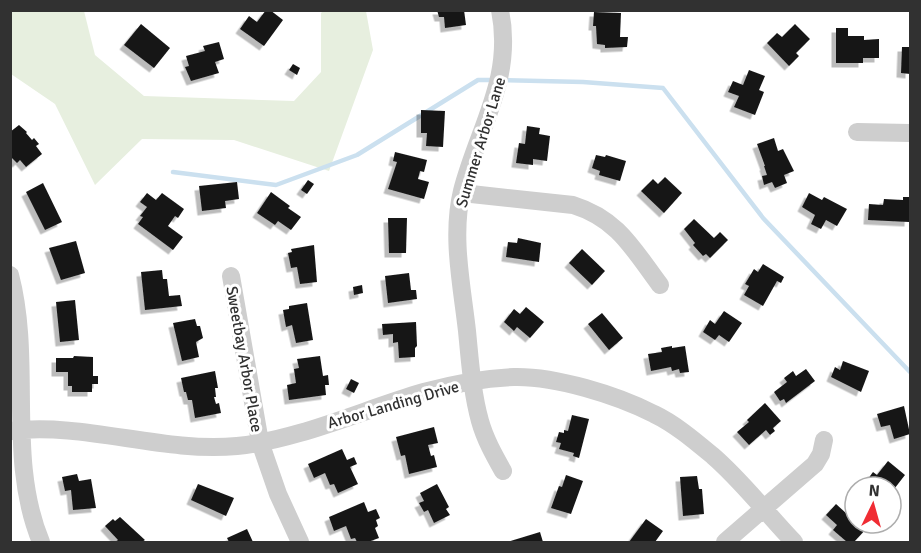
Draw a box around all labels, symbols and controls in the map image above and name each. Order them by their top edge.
street label: Summer Arbor Lane [452,75,510,210]
street label: Sweetbay Arbor Place [221,285,267,434]
street label: Arbor Landing Drive [325,377,461,433]
north arrow [843,475,903,535]
text: N [868,481,881,502]

